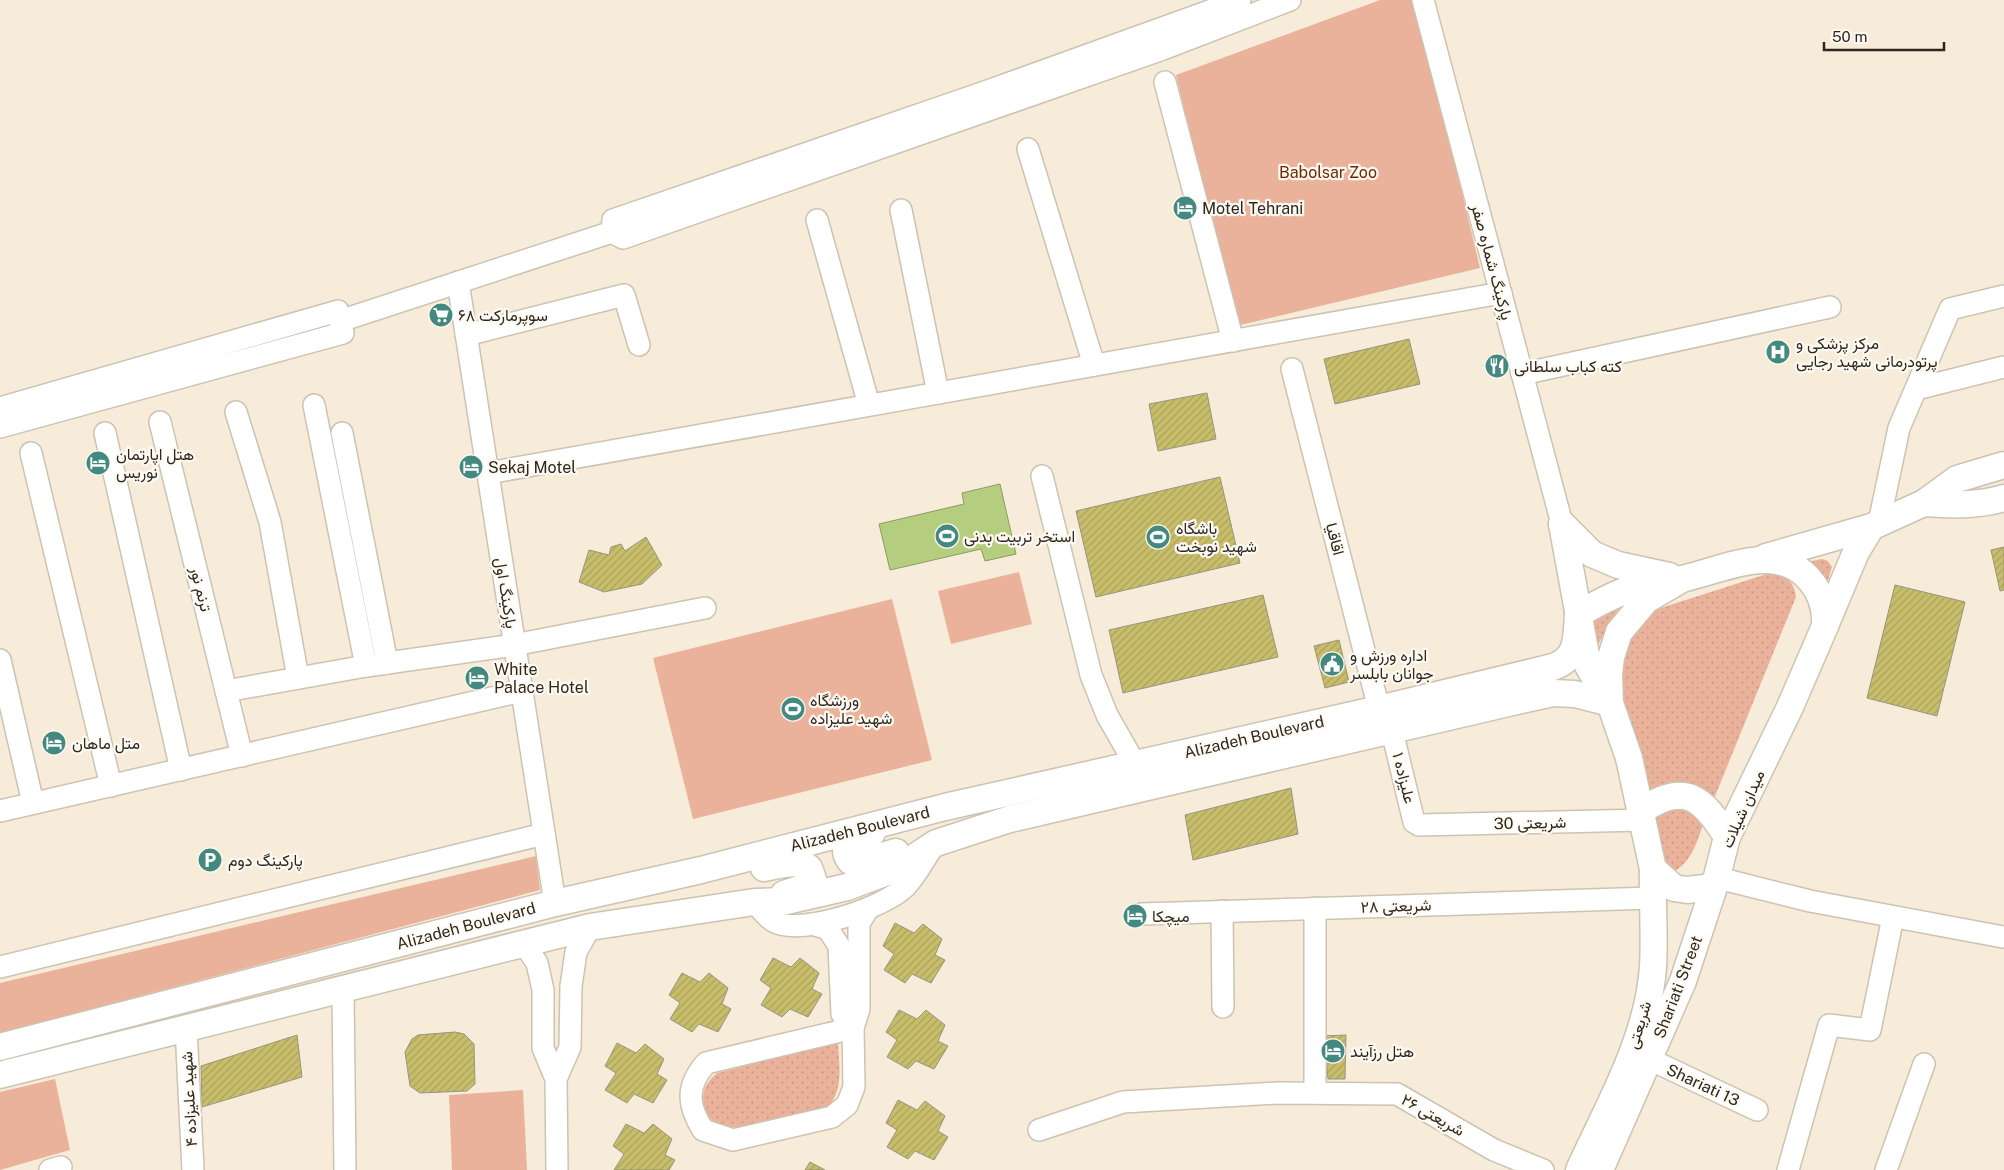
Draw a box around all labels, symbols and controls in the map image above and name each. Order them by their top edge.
scale bar [1824,20,1944,52]
text: 50 m [1832,28,1867,45]
park label: Babolsar Zoo [1279,163,1377,182]
hotel icon: Motel Tehrani [1172,195,1198,221]
place label: Motel Tehrani [1202,199,1303,218]
street label: پارکینگ شماره صفر [1465,201,1517,323]
supermarket icon: سوپرمارکت ۶۸ [428,302,454,328]
place label: سوپرمارکت ۶۸ [458,306,548,327]
place label: مرکز پزشکی و پرتودرمانی شهید رجایی [1796,334,1938,373]
hospital icon: مرکز پزشکی و پرتودرمانی شهید رجایی [1765,339,1791,365]
restaurant icon: کته کباب سلطانی [1484,353,1510,379]
place label: کته کباب سلطانی [1514,357,1622,377]
place label: هتل اپارتمان نوريس [116,445,194,483]
hotel icon: هتل اپارتمان نوريس [85,450,111,476]
hotel icon: Sekaj Motel [458,454,484,480]
place label: Sekaj Motel [488,458,576,477]
place label: باشگاه شهید نوبخت [1176,519,1257,557]
street label: اقاقیا [1322,521,1348,557]
sports icon: استخر تربیت بدنی [934,523,960,549]
sports icon: باشگاه شهید نوبخت [1145,524,1171,550]
place label: استخر تربیت بدنی [964,527,1075,547]
street label: پارکینگ اول [489,556,521,630]
street label: ترنم نور [185,564,216,614]
place label: اداره ورزش و جوانان بابلسر [1349,646,1434,684]
public building icon: اداره ورزش و جوانان بابلسر [1319,651,1345,677]
place label: White Palace Hotel [494,660,589,697]
hotel icon: White Palace Hotel [464,665,490,691]
place label: ورزشگاه شهید علیزاده [810,691,892,729]
sports icon: ورزشگاه شهید علیزاده [780,696,806,722]
street label: Alizadeh Boulevard [1182,712,1326,762]
hotel icon: متل ماهان [41,730,67,756]
place label: متل ماهان [72,734,140,754]
street label: علیزاده ۱ [1387,750,1420,806]
street label: میدان شیلات [1717,767,1769,851]
street label: Alizadeh Boulevard [788,802,932,856]
street label: شریعتی 30 [1493,813,1567,834]
parking icon: پارکینگ دوم [197,847,223,873]
place label: پارکینگ دوم [228,851,303,872]
street label: شریعتی ۲۸ [1360,895,1432,918]
street label: Alizadeh Boulevard [394,898,538,954]
hotel icon: میچکا [1122,903,1148,929]
place label: میچکا [1152,907,1190,928]
street label: Shariati Street [1650,933,1706,1041]
street label: شریعتی [1623,999,1656,1052]
hotel icon: هتل رزآیند [1320,1038,1346,1064]
place label: هتل رزآیند [1350,1042,1414,1062]
street label: شهید علیزاده ۴ [177,1051,202,1147]
street label: Shariati 13 [1664,1060,1742,1110]
street label: شریعتی ۲۶ [1398,1090,1468,1141]

